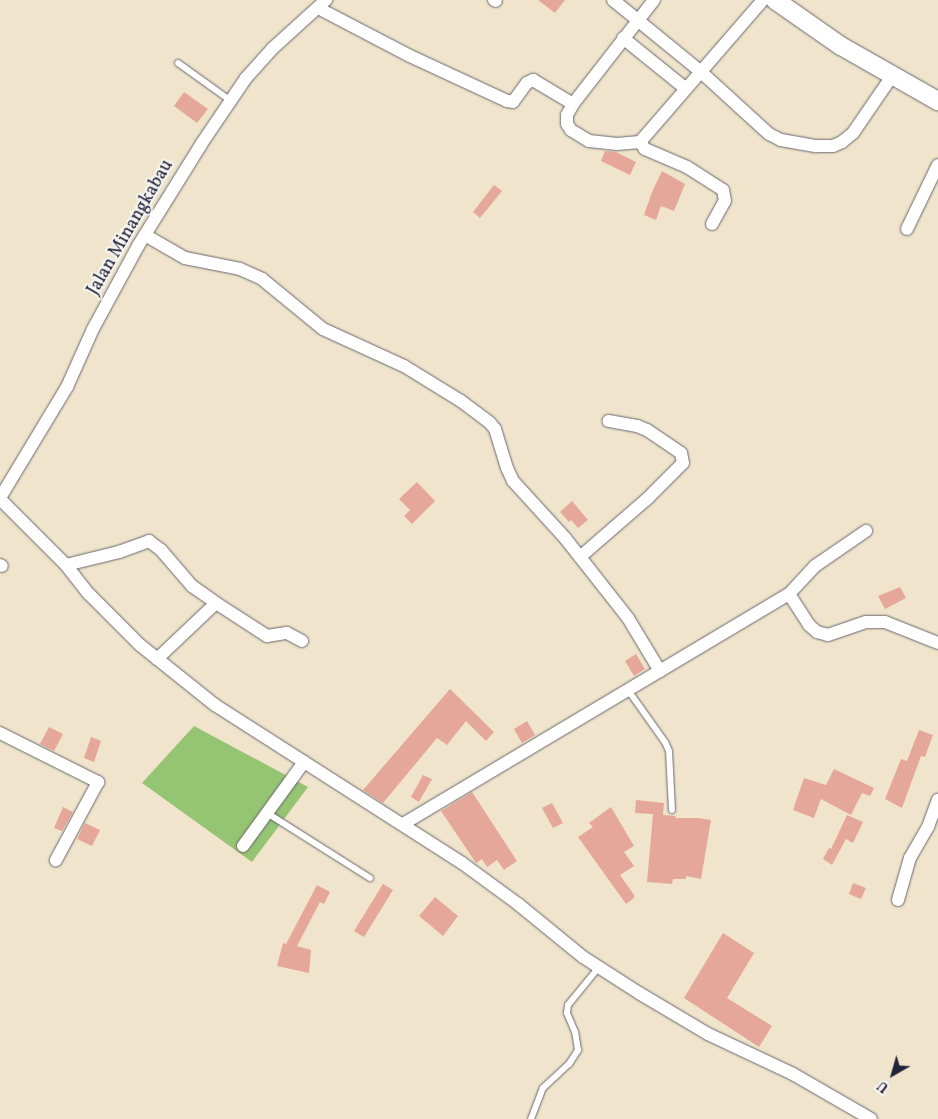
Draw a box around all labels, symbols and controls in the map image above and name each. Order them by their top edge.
street label: Jalan Minangkabau [83,156,179,300]
north arrow [868,1049,918,1099]
text: U [874,1076,893,1097]

